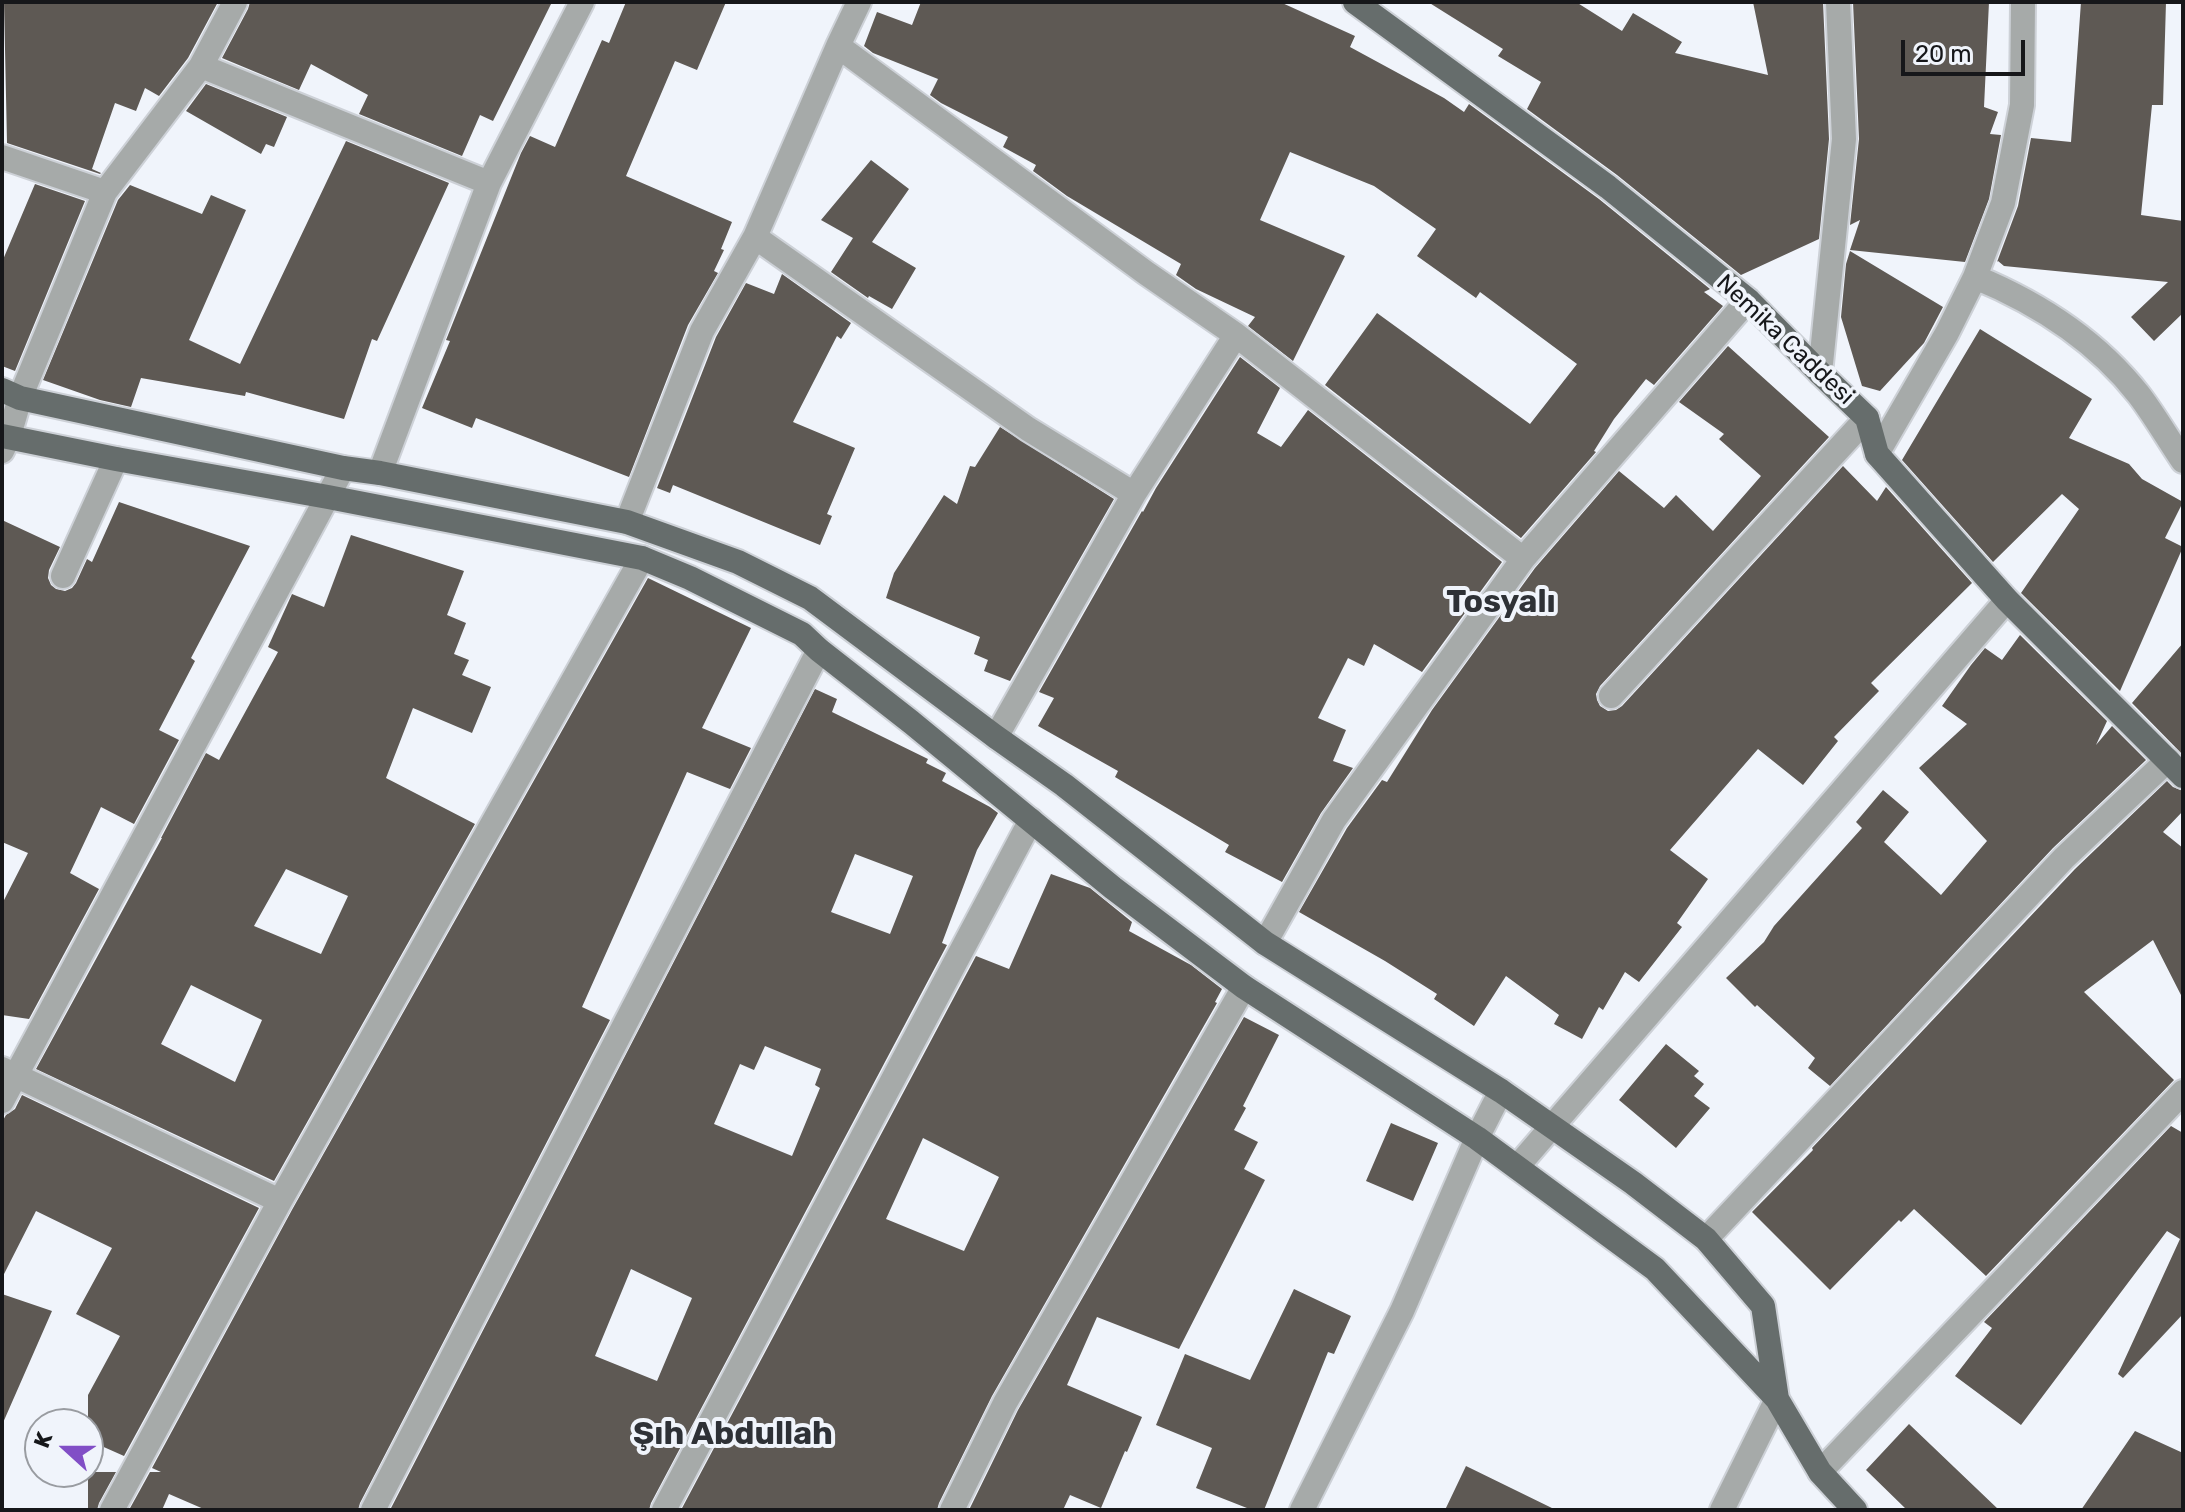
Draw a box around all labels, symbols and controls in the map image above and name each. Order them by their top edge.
scale bar [1905,24,2029,74]
text: 20 m [1915,40,1972,68]
street label: Nemika Caddesi [1710,269,1860,411]
district label: Tosyalı [1446,584,1556,622]
north arrow [24,1408,104,1488]
district label: Şıh Abdullah [633,1416,833,1454]
text: K [28,1428,58,1452]

